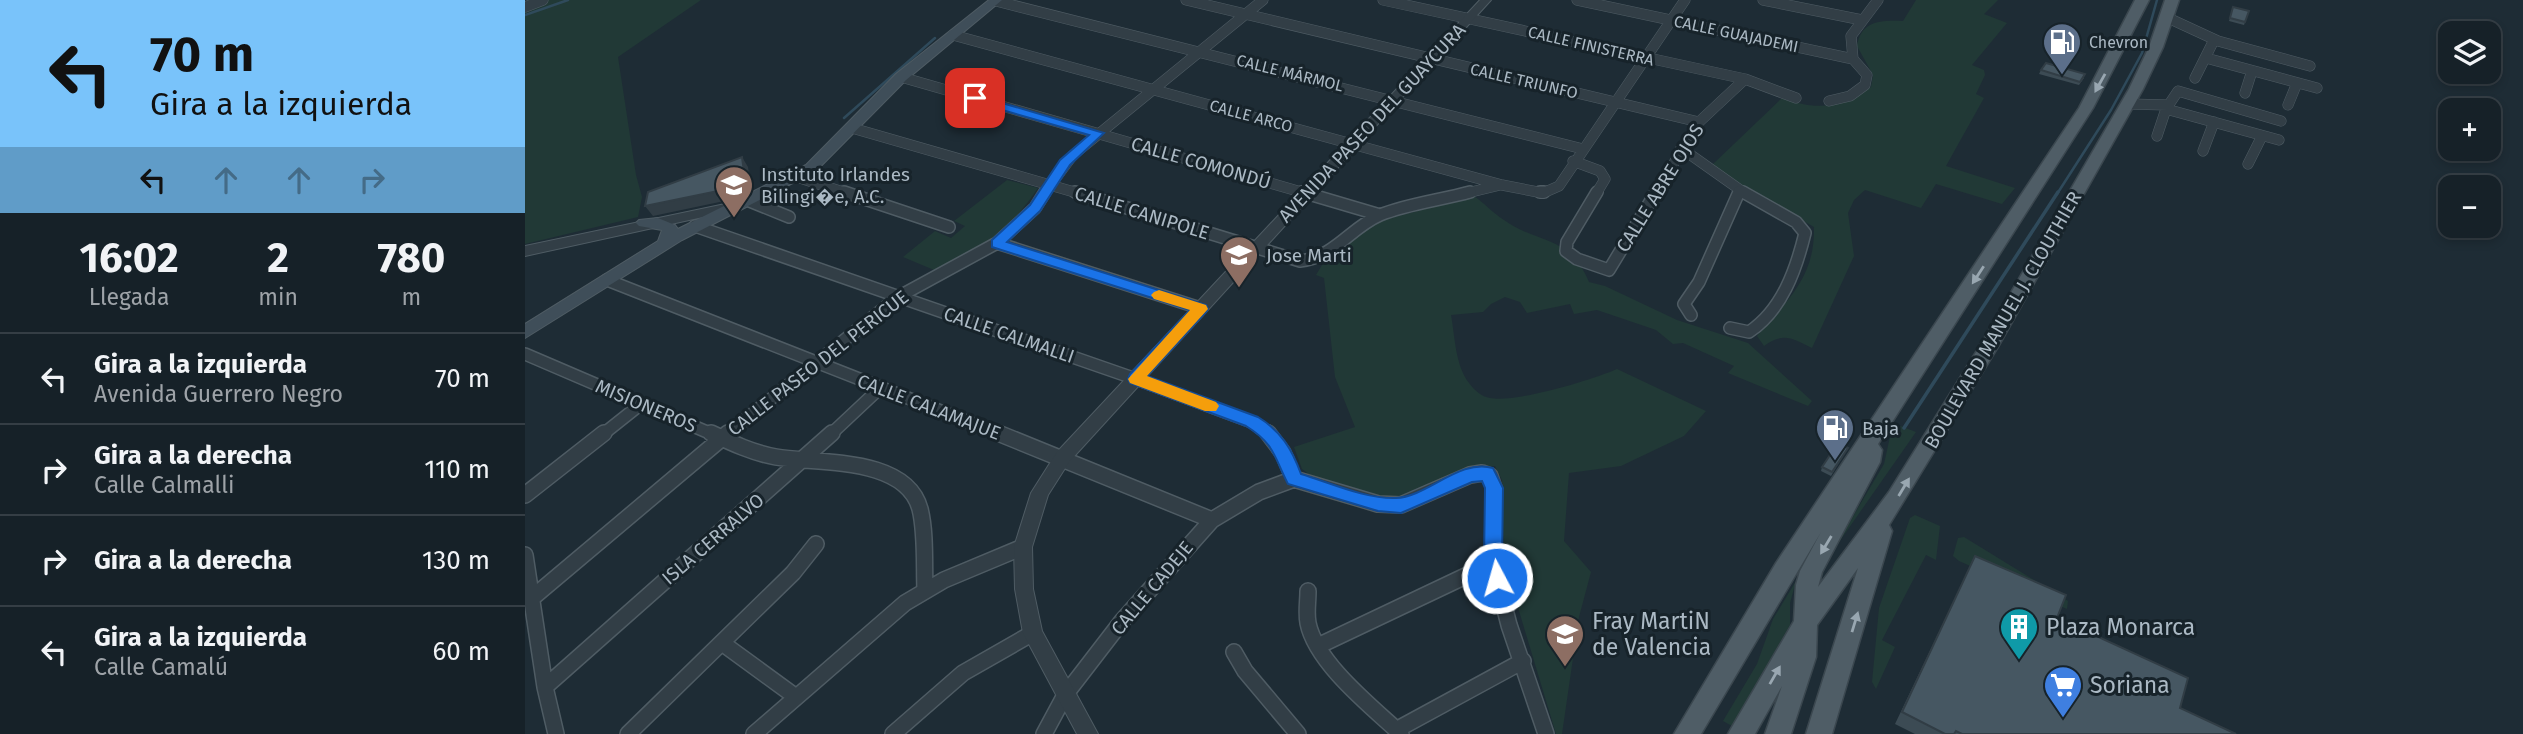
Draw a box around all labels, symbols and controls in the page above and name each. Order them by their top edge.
street label: CALLE GUAJADEMI [1672,12,1800,56]
street label: AVENIDA PASEO DEL GUAYCURA [1274,19,1470,227]
fuel station icon: Chevron [2041,21,2083,76]
map controls [2438,21,2501,238]
button: layers [2438,21,2501,84]
street label: CALLE FINISTERRA [1526,22,1657,70]
text: 70 m [150,25,254,84]
icon: left [35,28,126,119]
place label: Chevron [2089,33,2148,52]
street label: CALLE MÁRMOL [1235,50,1346,95]
street label: CALLE TRIUNFO [1468,59,1580,103]
pin [945,68,1005,128]
one-way arrow [2094,73,2106,93]
icon: arrive [956,79,994,117]
text: Gira a la izquierda [150,85,412,123]
street label: CALLE ARCO [1207,96,1295,136]
button: + [2438,98,2501,161]
street label: CALLE ABRE OJOS [1611,120,1709,256]
street label: CALLE COMONDÚ [1128,132,1274,194]
icon: left [134,161,172,199]
icon: ahead [207,161,245,199]
icon: ahead [280,161,318,199]
icon: right [353,161,391,199]
place label: Instituto Irlandes Bilingi�e, A.C. [761,163,910,208]
school or university icon: Instituto Irlandes Bilingi�e, A.C. [713,164,755,219]
button: − [2438,175,2501,238]
street label: CALLE CANIPOLE [1072,182,1212,244]
street label: BOULEVARD MANUEL J. CLOUTHIER [1920,187,2086,453]
text: 16:02 [80,233,179,283]
text: 2 [267,233,289,283]
text: 780 [377,233,445,283]
school or university icon: Jose Marti [1218,234,1260,289]
place label: Jose Marti [1266,244,1352,267]
one-way arrow [1971,266,1985,284]
text: Llegada [89,283,169,311]
text: min [258,283,298,311]
text: m [402,283,421,311]
street label: CALLE PASEO DEL PERICUE [723,285,913,441]
street label: CALLE CALMALLI [941,302,1077,368]
text: Gira a la izquierda [94,349,307,380]
icon: left [35,360,73,398]
text: 70 m [435,363,490,394]
street label: CALLE CALAMAJUE [854,369,1004,445]
street label: MISIONEROS [592,374,700,438]
text: Avenida Guerrero Negro [94,380,343,408]
fuel station icon: Baja [1814,407,1856,462]
place label: Baja [1862,417,1899,440]
text: Gira a la derecha [94,440,292,471]
icon: right [35,451,73,489]
text: 110 m [424,454,490,485]
text: Calle Calmalli [94,471,235,499]
one-way arrow [1897,478,1910,497]
street label: ISLA CERRALVO [657,488,769,590]
one-way arrow [1820,535,1833,554]
street label: CALLE CADEJE [1106,536,1198,640]
position arrow [1460,541,1534,615]
icon: right [35,542,73,580]
text: Gira a la derecha [94,545,292,576]
text: 130 m [422,545,490,576]
building icon: Plaza Monarca [1998,606,2040,661]
place label: Fray MartiN de Valencia [1592,607,1711,661]
one-way arrow [1851,612,1861,633]
school or university icon: Fray MartiN de Valencia [1544,613,1586,668]
place label: Plaza Monarca [2046,613,2195,641]
text: Gira a la izquierda [94,622,307,653]
icon: left [35,633,73,671]
text: 60 m [432,636,490,667]
text: Calle Camalú [94,653,228,681]
supermarket icon: Soriana [2042,664,2084,719]
one-way arrow [1769,665,1781,684]
place label: Soriana [2090,671,2170,699]

